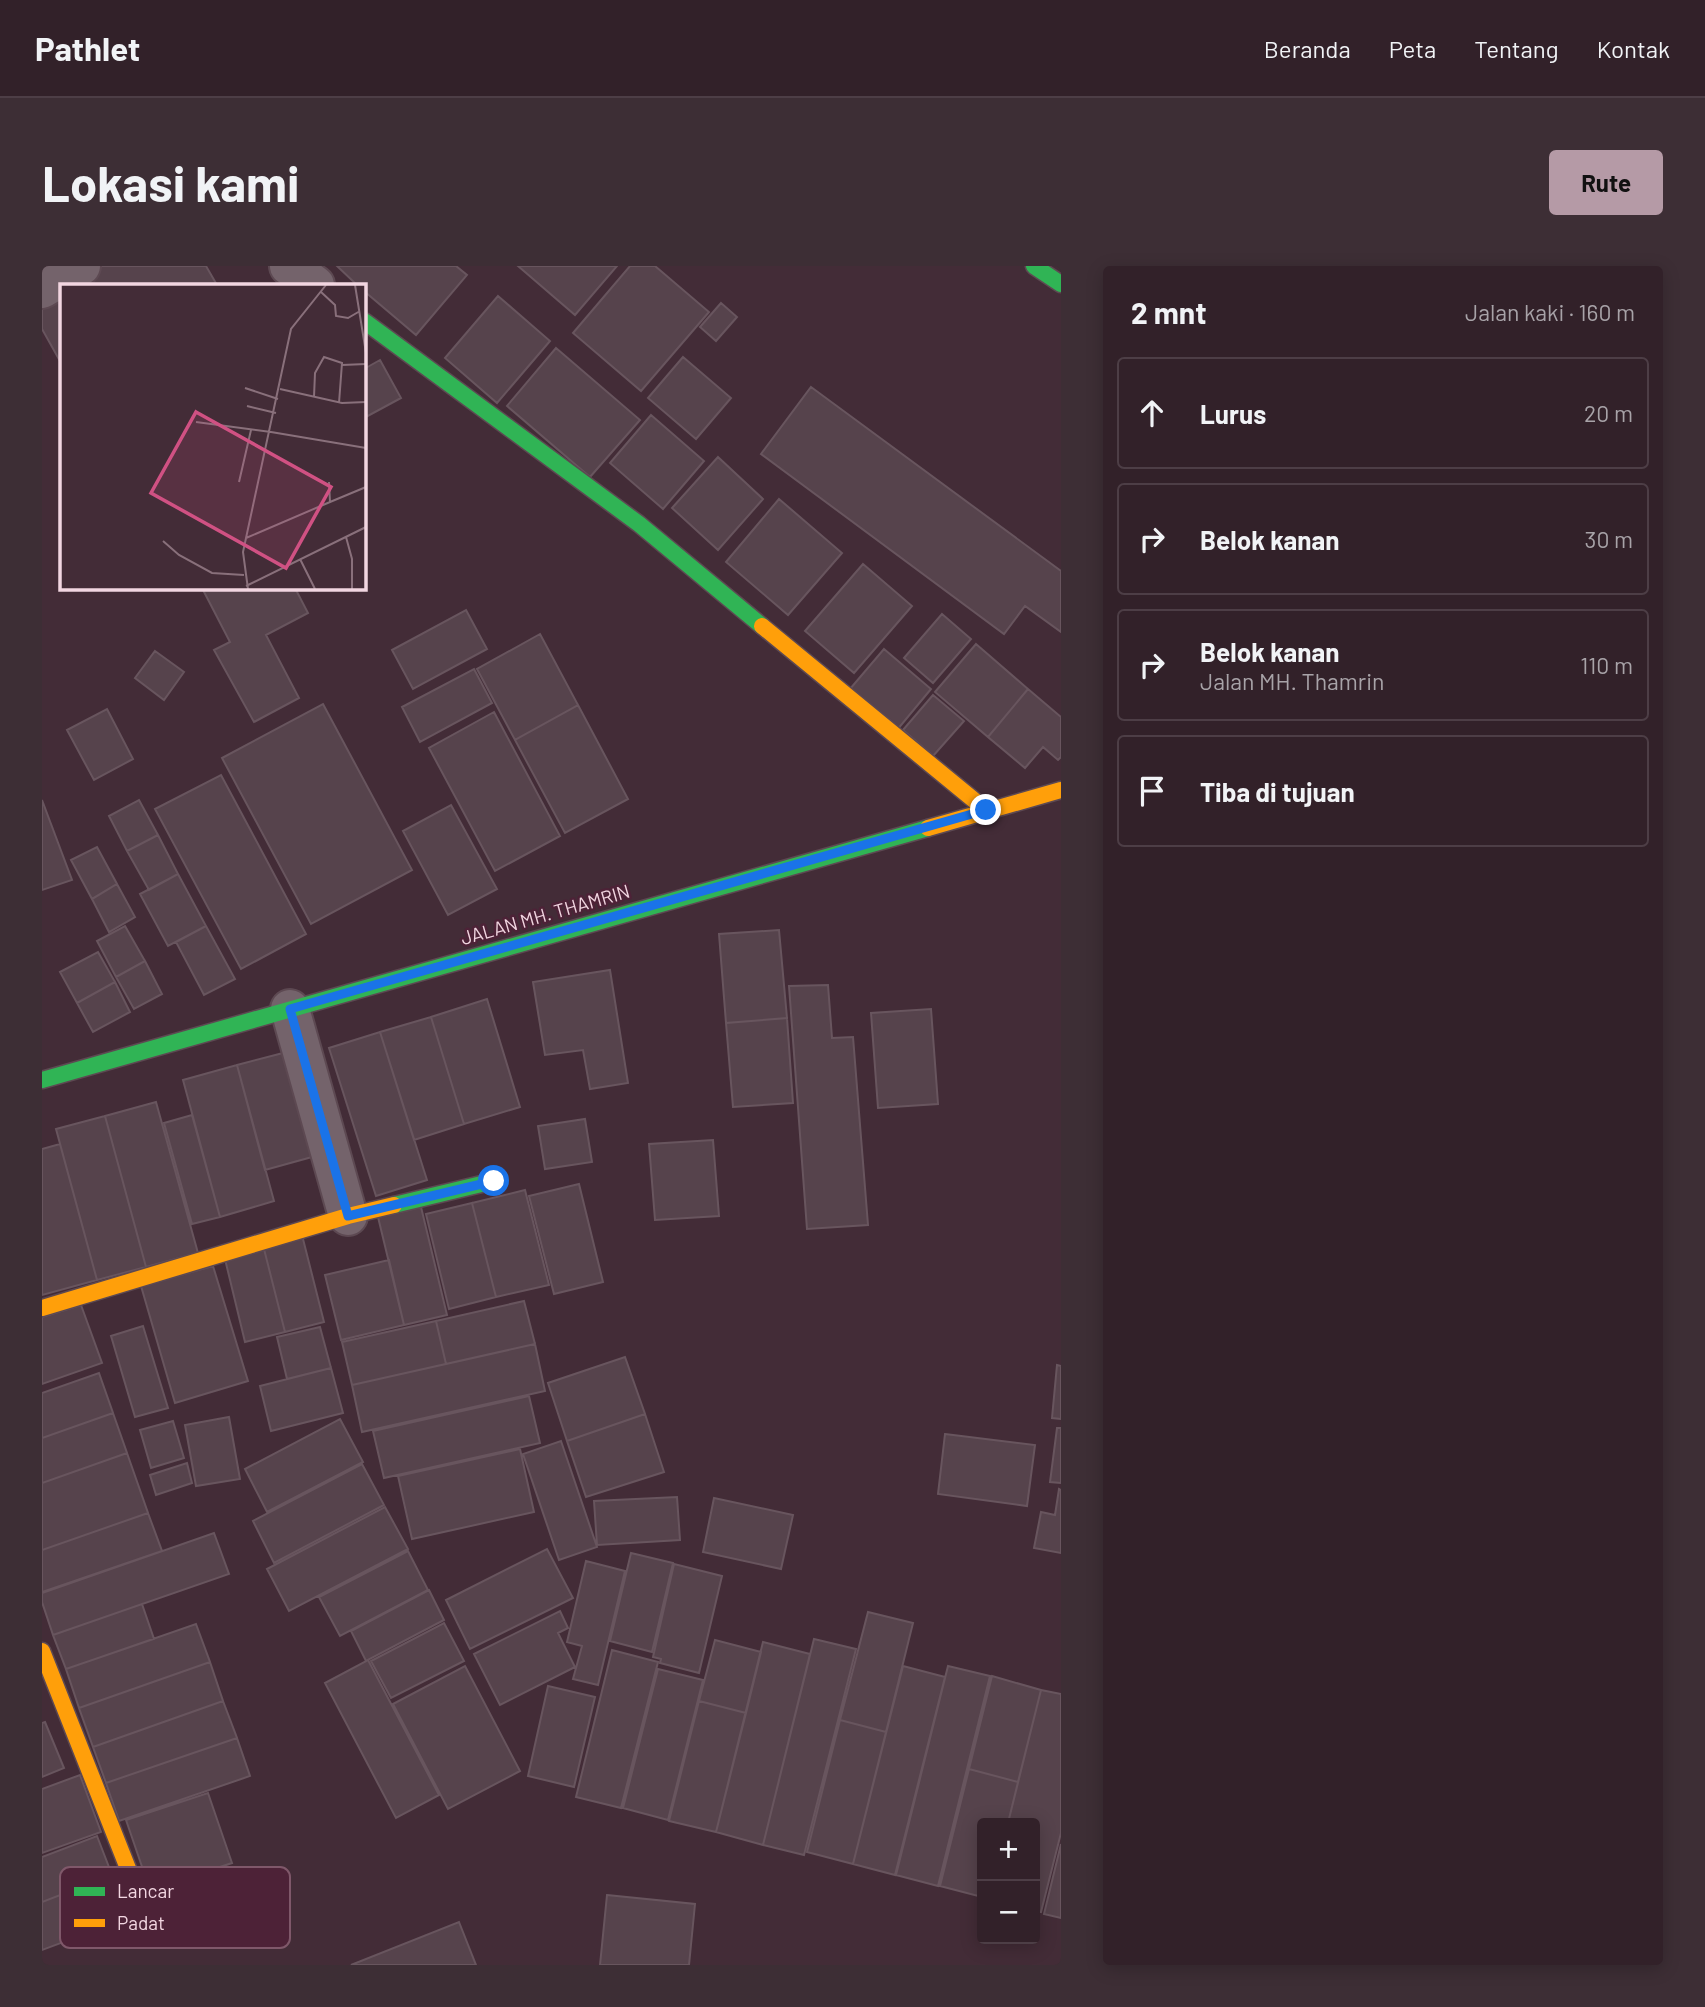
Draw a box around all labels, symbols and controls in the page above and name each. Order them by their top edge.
text: Pathlet [35,28,140,68]
text: Beranda [1264,34,1351,63]
text: Peta [1389,34,1436,63]
text: Tentang [1474,34,1559,63]
text: Kontak [1597,34,1670,63]
button: Rute [1549,150,1663,215]
text: Lokasi kami [42,153,299,212]
inset map [60,284,366,590]
text: 2 mnt [1131,294,1207,330]
text: Jalan kaki · 160 m [1465,298,1635,326]
icon: ahead [1133,394,1171,432]
text: Lurus [1200,398,1266,429]
text: 20 m [1584,399,1633,427]
icon: right [1133,520,1171,558]
text: Belok kanan [1200,524,1339,555]
text: 30 m [1585,525,1633,553]
text: Belok kanan [1200,636,1339,667]
icon: right [1133,646,1171,684]
text: 110 m [1580,651,1633,679]
text: Jalan MH. Thamrin [1200,667,1384,695]
icon: arrive [1133,772,1171,810]
text: Tiba di tujuan [1200,776,1355,807]
route end [970,794,1001,825]
street label: JALAN MH. THAMRIN [458,879,632,949]
route start [478,1165,509,1196]
map controls [977,1818,1040,1944]
button: + [977,1818,1040,1881]
legend [60,1867,290,1948]
text: Lancar [117,1879,174,1902]
button: − [977,1881,1040,1944]
text: Padat [117,1911,165,1934]

